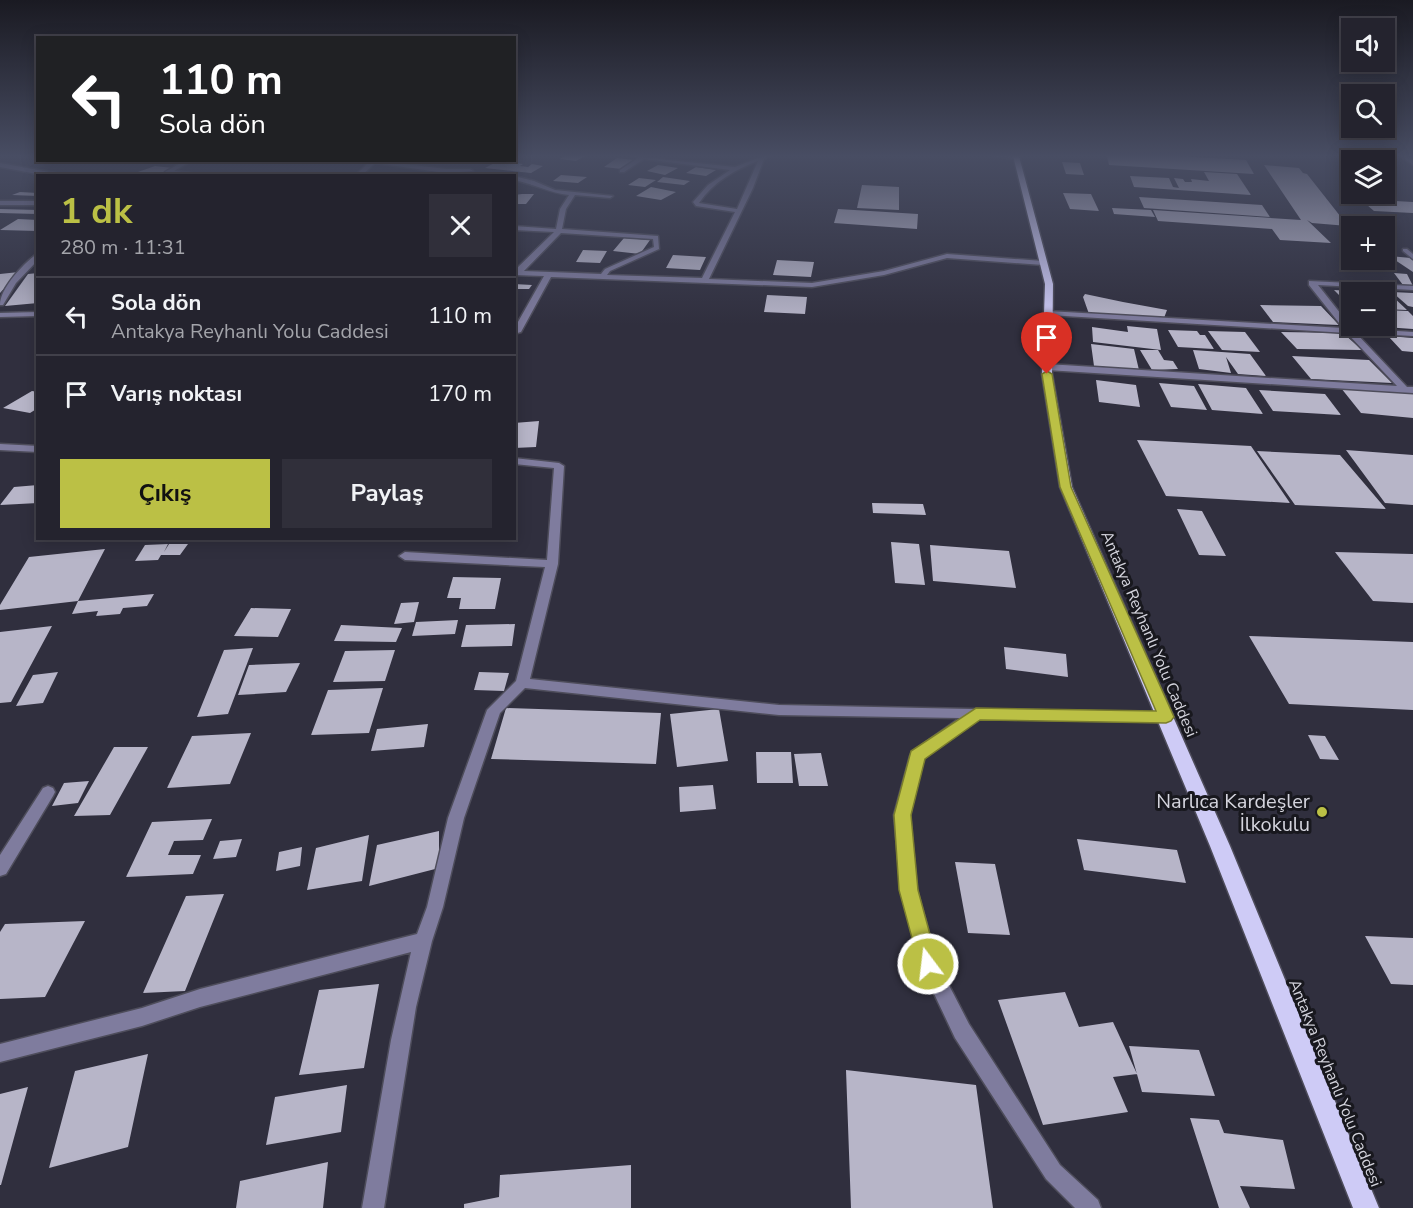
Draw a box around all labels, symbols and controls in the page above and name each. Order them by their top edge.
map controls [1341,18,1395,336]
button: sound [1341,18,1395,72]
text: 110 m [159,52,283,109]
icon: left [60,60,138,138]
button: search [1341,84,1395,138]
text: Sola dön [159,106,266,143]
button: layers [1341,150,1395,204]
text: 1 dk [60,187,132,236]
button: close [429,194,492,257]
button: + [1341,216,1395,270]
text: 280 m · 11:31 [60,234,186,261]
button: − [1341,282,1395,336]
text: Sola dön [111,288,201,318]
icon: left [60,300,93,333]
text: 110 m [428,301,492,331]
pin [1021,312,1072,374]
text: Antakya Reyhanlı Yolu Caddesi [111,318,389,345]
icon: arrive [1030,321,1063,354]
icon: arrive [60,378,93,411]
text: Varış noktası [111,379,242,409]
text: 170 m [428,379,492,409]
button: Çıkış [60,459,270,528]
button: Paylaş [282,459,492,528]
street label: Antakya Reyhanlı Yolu Caddesi [1095,527,1203,741]
place label: Narlıca Kardeşler İlkokulu [1156,788,1310,838]
marker: Narlıca Kardeşler İlkokulu [1315,805,1329,819]
position arrow [896,932,960,996]
street label: Antakya Reyhanlı Yolu Caddesi [1283,976,1387,1190]

